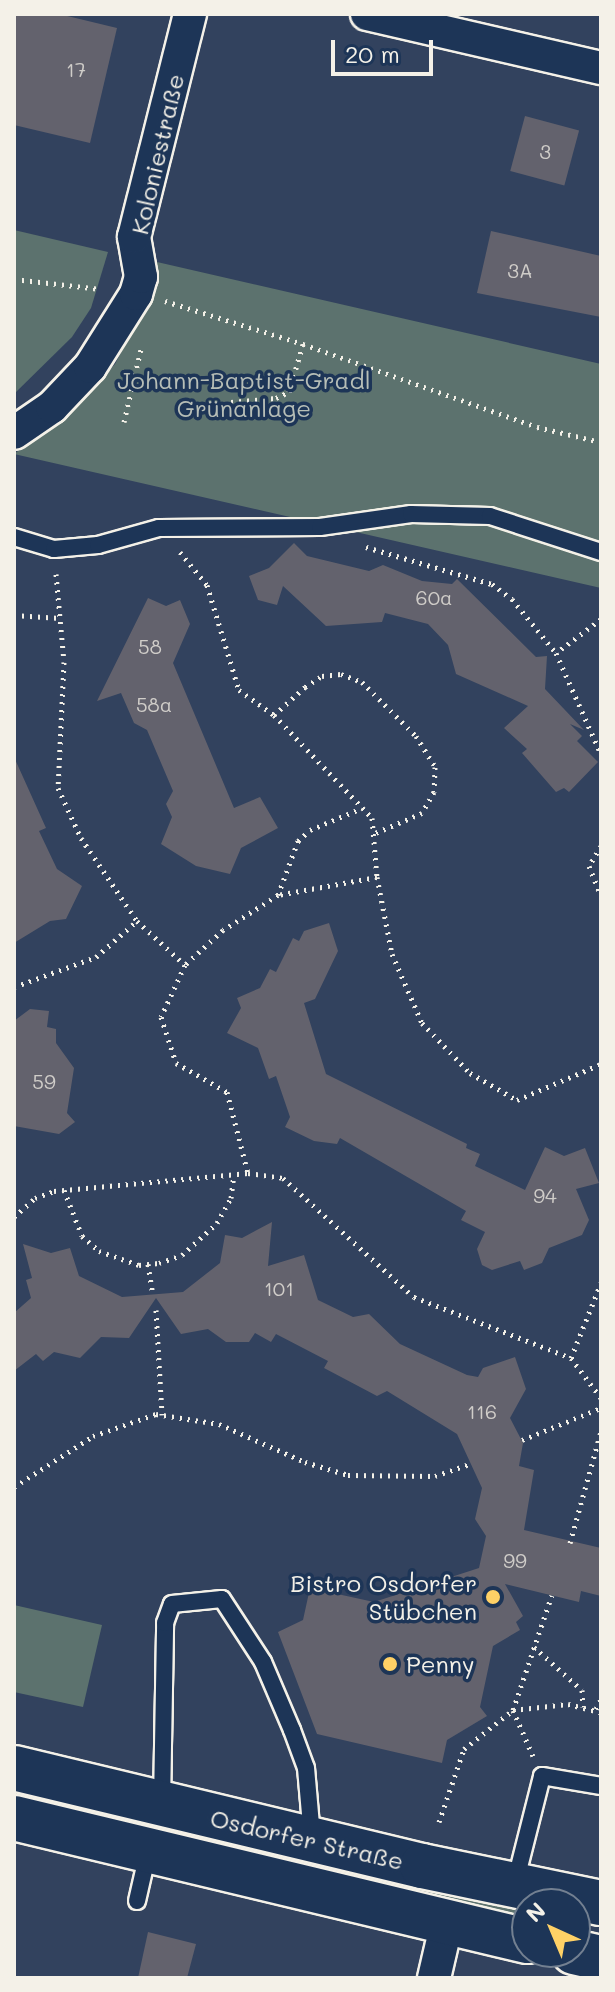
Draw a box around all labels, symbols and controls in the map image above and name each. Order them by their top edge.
scale bar [335,24,437,74]
text: 20 m [345,38,400,69]
house number: 17 [66,57,86,81]
street label: Koloniestraße [125,71,189,237]
house number: 3 [539,139,551,163]
house number: 3A [507,258,533,282]
park label: Johann-Baptist-Gradl Grünanlage [117,366,371,422]
house number: 60a [416,585,452,609]
house number: 58 [138,634,162,658]
house number: 58a [136,692,172,716]
house number: 59 [32,1069,56,1093]
house number: 94 [533,1183,557,1207]
house number: 101 [264,1276,294,1300]
house number: 116 [467,1399,497,1423]
house number: 99 [503,1548,527,1572]
place label: Bistro Osdorfer Stübchen [290,1569,477,1625]
marker: Bistro Osdorfer Stübchen [484,1588,502,1606]
place label: Penny [406,1650,475,1678]
marker: Penny [381,1655,399,1673]
street label: Osdorfer Straße [208,1803,406,1875]
north arrow [511,1888,591,1968]
text: N [519,1896,551,1928]

